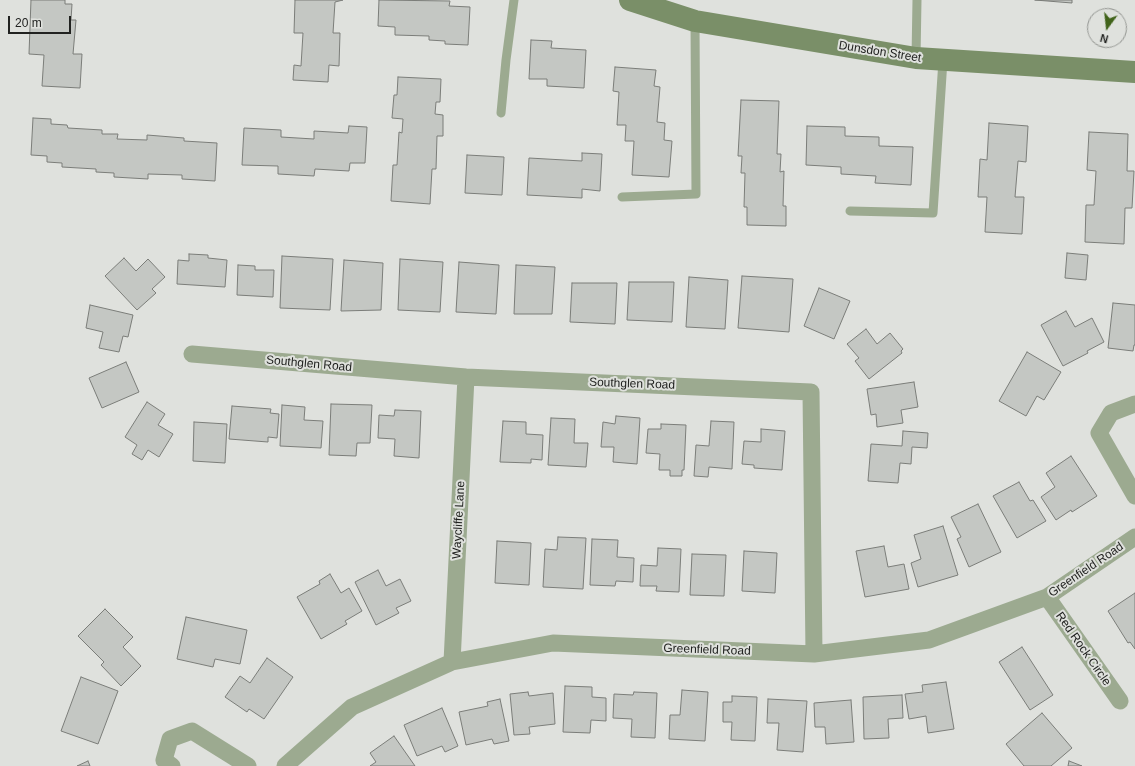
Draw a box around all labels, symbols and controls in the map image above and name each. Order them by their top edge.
scale bar [10,8,73,34]
north arrow [1087,8,1127,48]
text: 20 m [15,16,42,30]
text: N [1099,32,1110,45]
street label: Dunsdon Street [838,38,922,66]
street label: Southglen Road [266,353,352,375]
street label: Southglen Road [589,375,675,393]
street label: Waycliffe Lane [450,481,468,559]
street label: Greenfield Road [1046,540,1126,600]
street label: Red Rock Circle [1052,609,1114,689]
street label: Greenfield Road [663,641,751,659]

